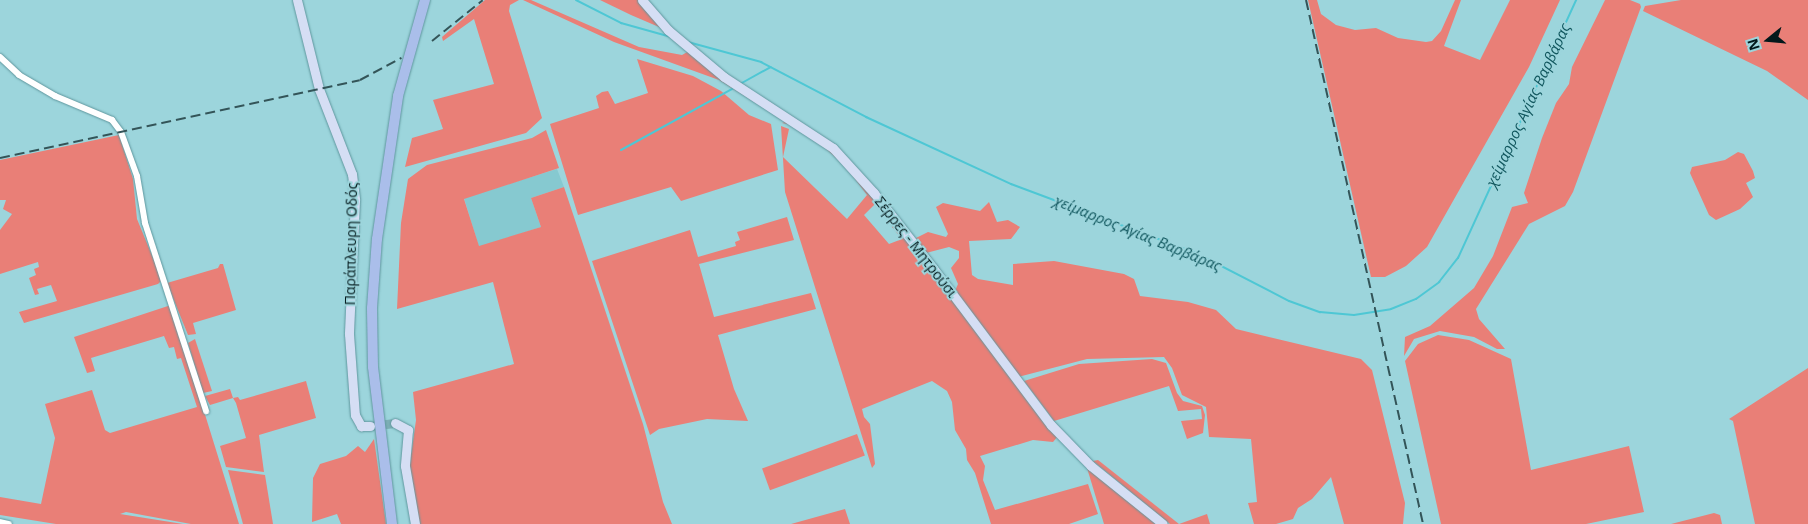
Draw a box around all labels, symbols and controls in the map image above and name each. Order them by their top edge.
north arrow [1743,15,1793,65]
water label: χείμαρρος Αγίας Βαρβάρας [1482,20,1574,190]
text: N [1742,36,1764,53]
street label: Παράπλευρη Οδός [342,183,360,305]
water label: χείμαρρος Αγίας Βαρβάρας [1052,191,1224,275]
street label: Σέρρες - Μητρούσι [871,193,961,301]

